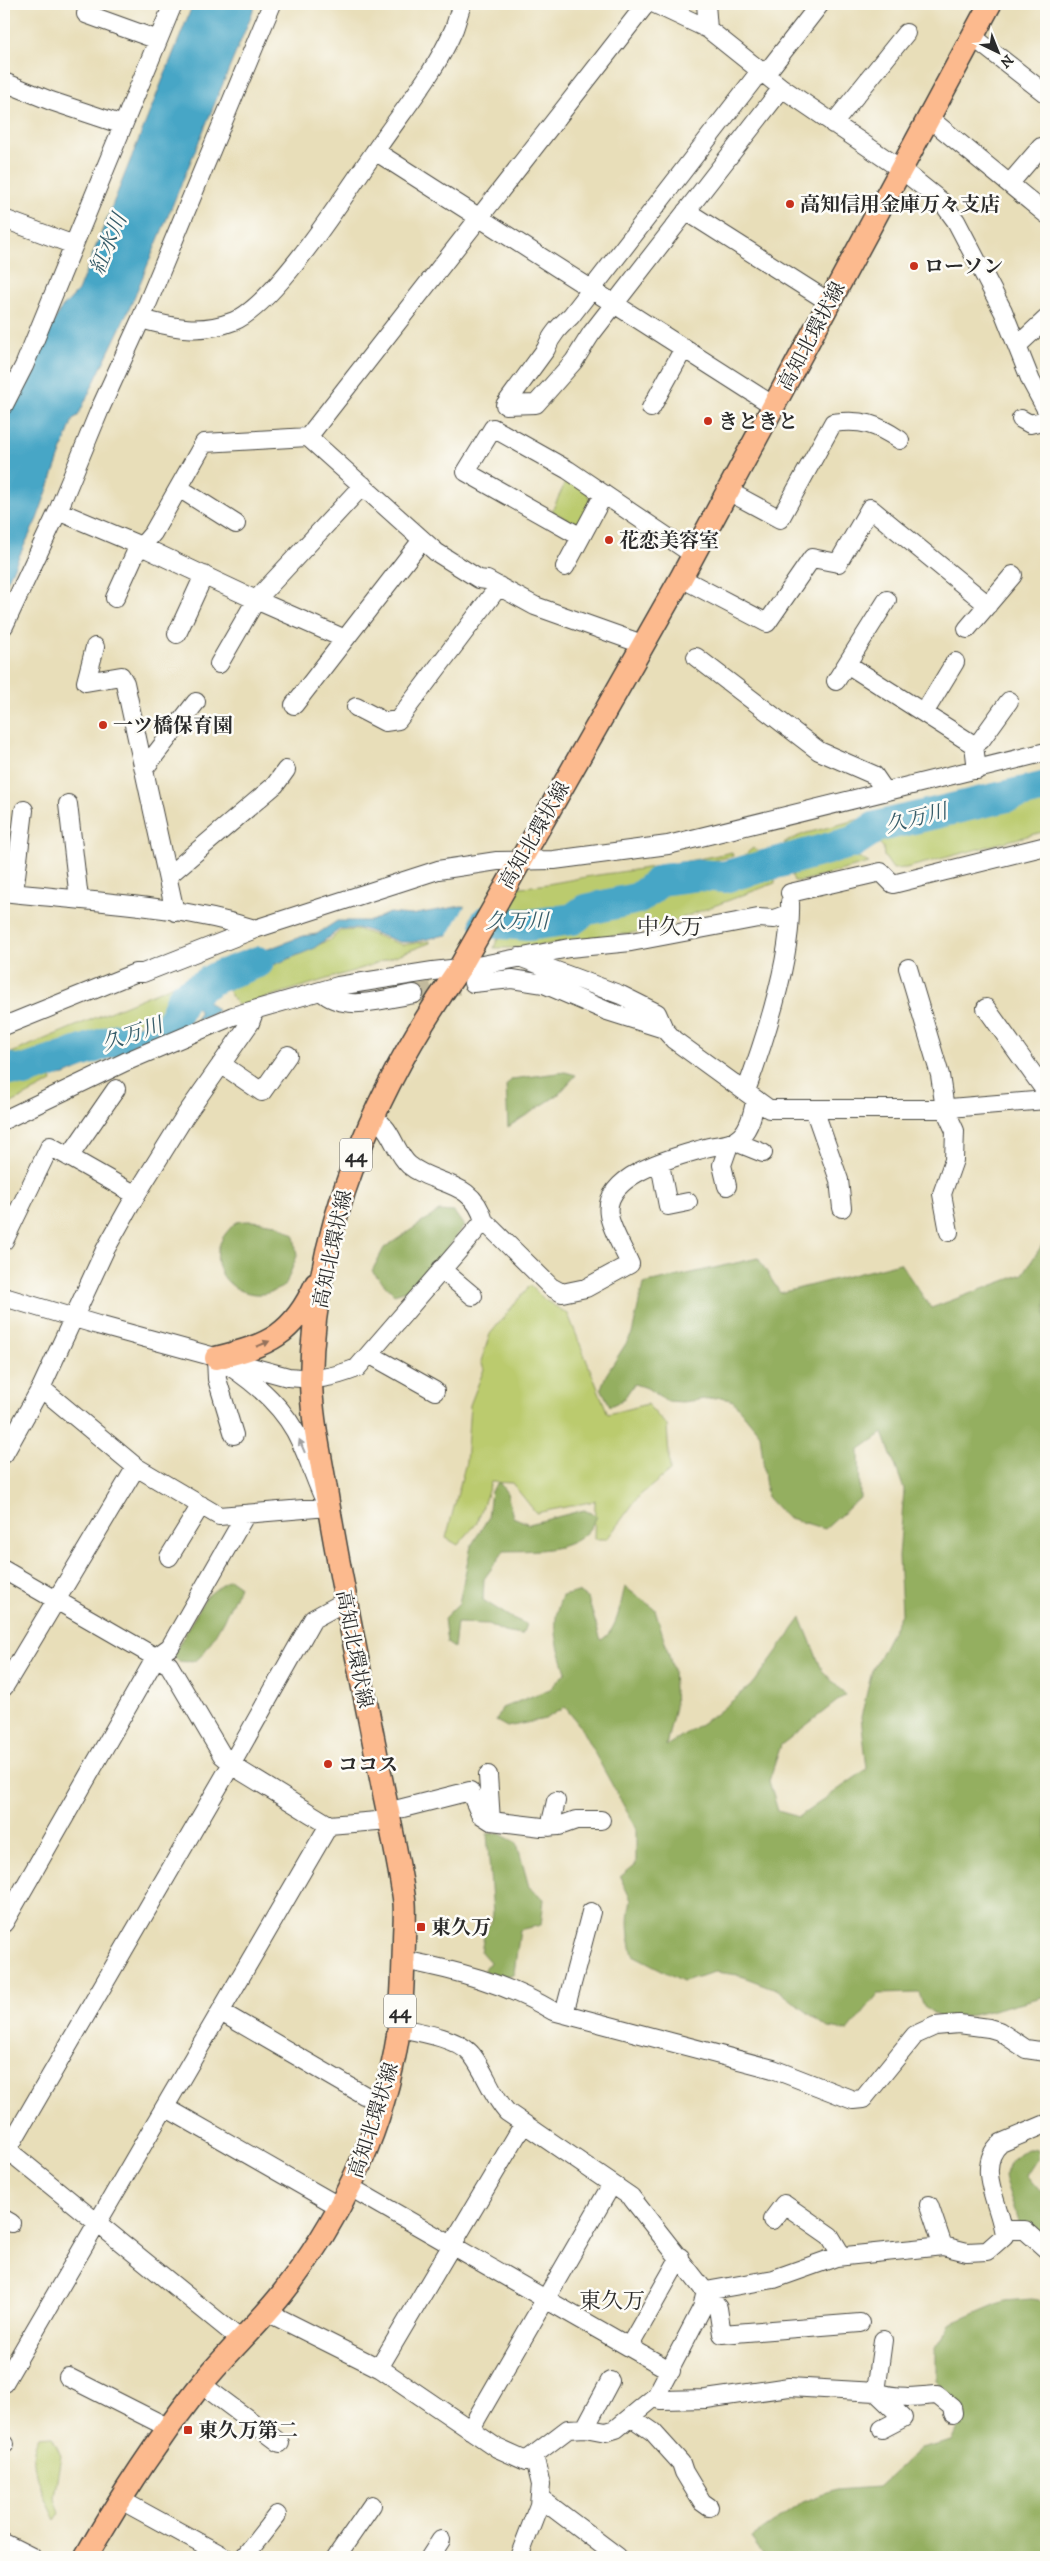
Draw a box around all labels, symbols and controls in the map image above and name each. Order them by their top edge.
north arrow [972,28,1022,78]
text: N [995,50,1017,72]
place label: 高知信用金庫万々支店 [800,193,1000,218]
marker: 高知信用金庫万々支店 [784,198,796,210]
water label: 紅水川 [85,208,134,278]
place label: ローソン [924,255,1003,280]
marker: ローソン [908,260,920,272]
street label: 高知北環状線 [773,278,852,396]
place label: きときと [718,410,798,435]
marker: きときと [702,415,714,427]
place label: 花恋美容室 [619,529,719,554]
marker: 花恋美容室 [603,534,615,546]
place label: 一ツ橋保育園 [113,714,233,739]
marker: 一ツ橋保育園 [97,719,109,731]
street label: 高知北環状線 [494,778,576,894]
water label: 久万川 [883,798,952,839]
water label: 久万川 [486,909,550,935]
district label: 中久万 [637,914,703,941]
water label: 久万川 [98,1012,168,1057]
road number: 44 [340,1138,372,1172]
street label: 高知北環状線 [309,1188,358,1311]
one-way arrow [256,1339,270,1347]
one-way arrow [298,1439,306,1453]
street label: 高知北環状線 [330,1588,377,1711]
place label: ココス [338,1753,398,1778]
marker: ココス [322,1758,334,1770]
place label: 東久万 [431,1916,491,1941]
marker: 東久万 [415,1921,427,1933]
road number: 44 [384,1994,416,2028]
street label: 高知北環状線 [344,2060,405,2181]
district label: 東久万 [579,2288,645,2315]
place label: 東久万第二 [198,2419,298,2444]
marker: 東久万第二 [182,2424,194,2436]

